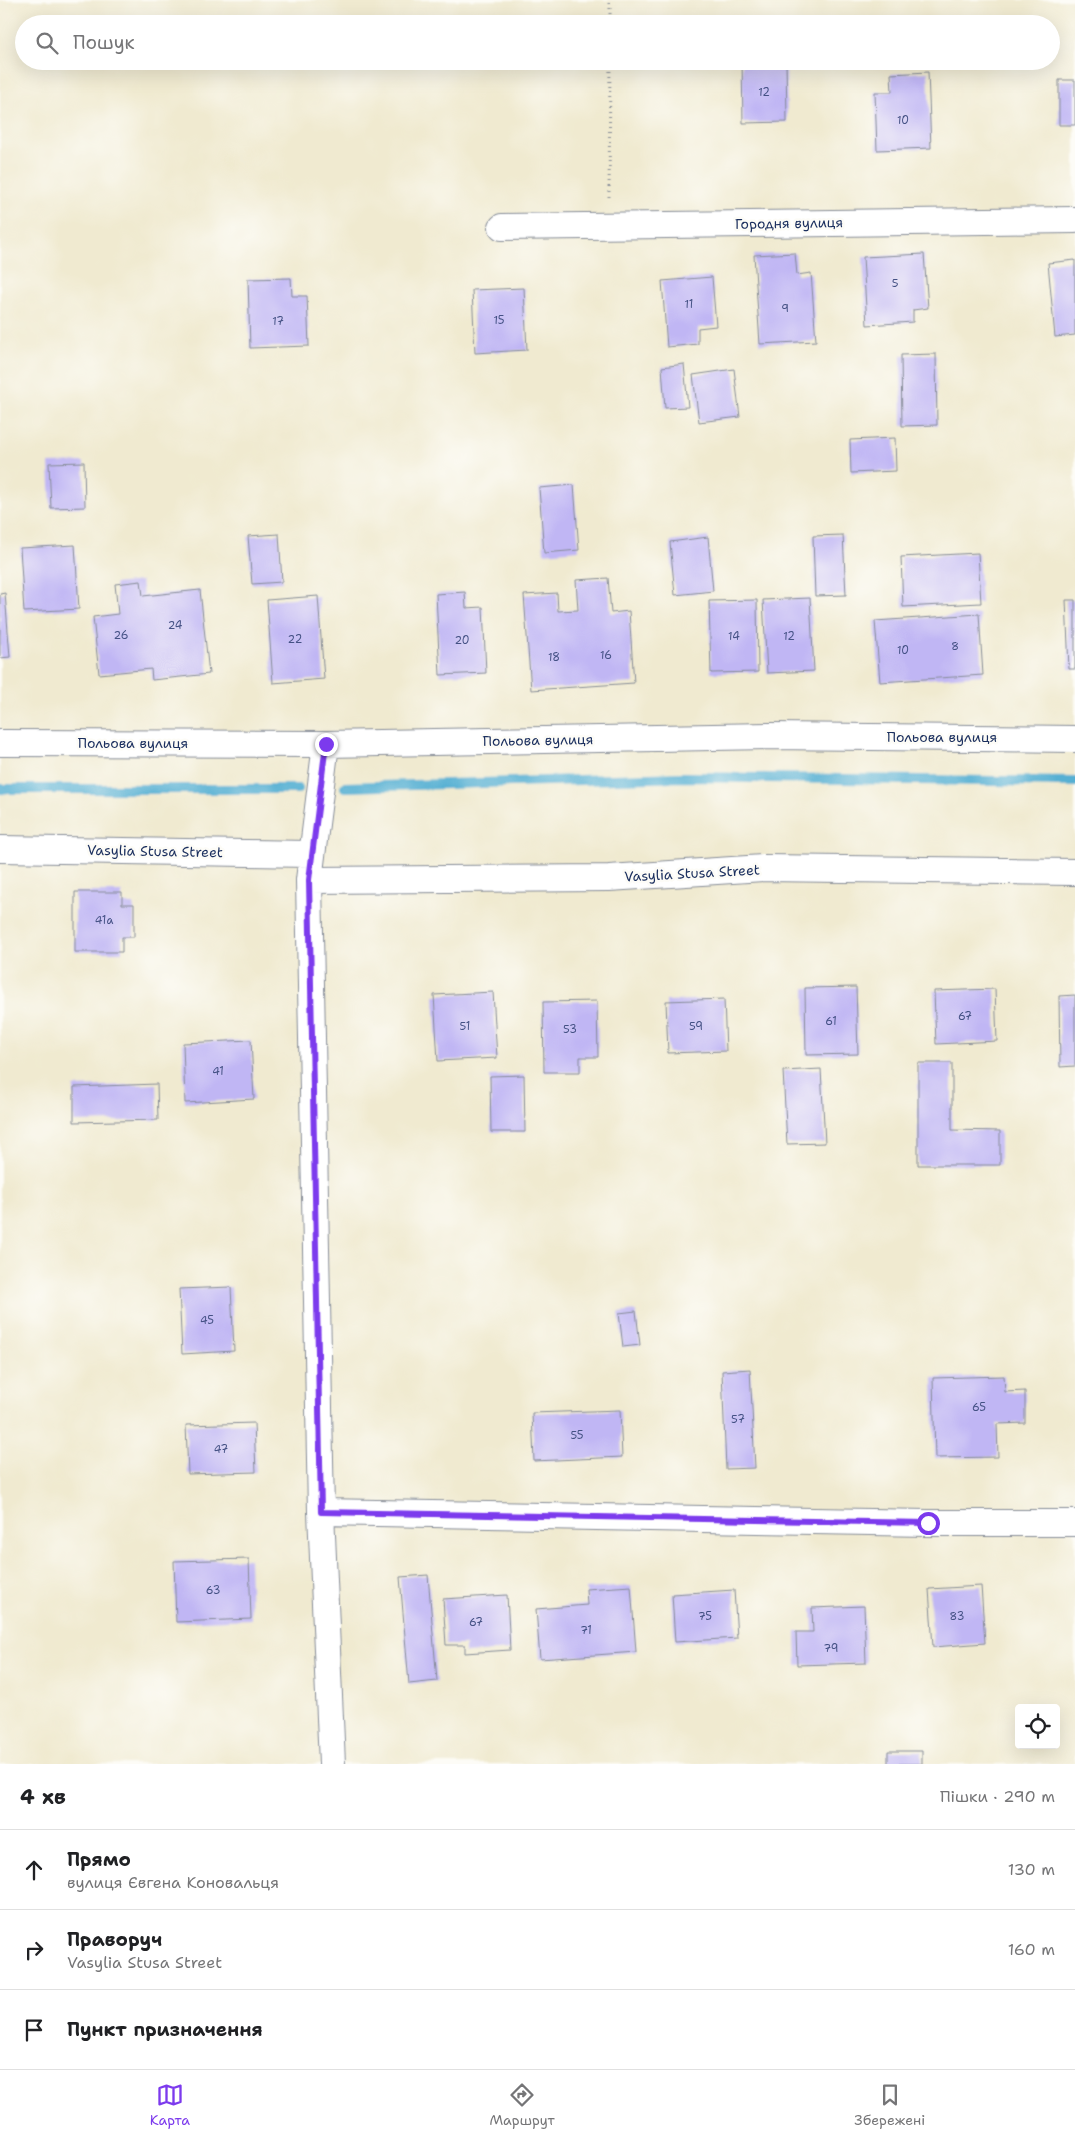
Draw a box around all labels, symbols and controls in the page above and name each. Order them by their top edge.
search box [15,15,1060,70]
icon: search [33,29,61,57]
text: Пошук [73,30,135,55]
house number: 12 [758,85,770,100]
house number: 10 [897,113,909,128]
street label: Городня вулиця [735,213,843,233]
house number: 5 [892,276,899,291]
house number: 11 [685,297,693,312]
house number: 9 [781,301,789,316]
house number: 15 [493,313,505,328]
house number: 17 [272,314,284,329]
house number: 24 [168,618,183,633]
house number: 26 [114,628,128,643]
house number: 14 [728,629,740,644]
house number: 12 [783,629,795,644]
house number: 22 [288,632,302,647]
house number: 20 [454,633,470,648]
house number: 8 [951,639,959,654]
house number: 10 [897,643,909,658]
house number: 16 [600,648,612,663]
house number: 18 [548,650,560,665]
street label: Польова вулиця [887,728,997,746]
street label: Польова вулиця [483,730,593,750]
route end [315,733,338,756]
street label: Польова вулиця [78,734,188,752]
street label: Vasylia Stusa Street [87,841,223,861]
street label: Vasylia Stusa Street [624,860,760,886]
house number: 41а [95,913,113,928]
house number: 67 [958,1009,972,1024]
house number: 61 [825,1014,837,1029]
house number: 51 [460,1019,470,1034]
house number: 59 [689,1019,703,1034]
house number: 53 [563,1022,577,1037]
house number: 41 [212,1064,224,1079]
house number: 45 [200,1313,214,1328]
house number: 65 [972,1400,986,1415]
house number: 57 [731,1412,745,1427]
house number: 55 [570,1428,584,1443]
house number: 47 [214,1442,229,1457]
route start [917,1512,940,1535]
house number: 63 [206,1583,220,1598]
house number: 75 [698,1609,712,1624]
house number: 83 [950,1609,964,1624]
house number: 67 [469,1615,483,1630]
house number: 71 [580,1623,592,1638]
house number: 79 [824,1641,839,1656]
map controls [1015,1704,1060,1749]
button: locate [1015,1704,1060,1749]
text: 4 хв [20,1783,66,1811]
text: Пішки · 290 m [940,1786,1055,1807]
text: Прямо [67,1847,131,1872]
icon: ahead [20,1856,48,1884]
text: 130 m [1008,1859,1055,1880]
text: вулиця Євгена Коновальця [67,1872,279,1893]
text: Праворуч [67,1927,162,1952]
icon: right [20,1936,48,1964]
text: 160 m [1008,1939,1055,1960]
text: Vasylia Stusa Street [67,1952,222,1973]
icon: arrive [20,2016,48,2044]
text: Пункт призначення [67,2017,263,2042]
tab: Карта [150,2081,190,2129]
tab: Маршрут [489,2081,555,2129]
tab: Збережені [854,2081,925,2129]

